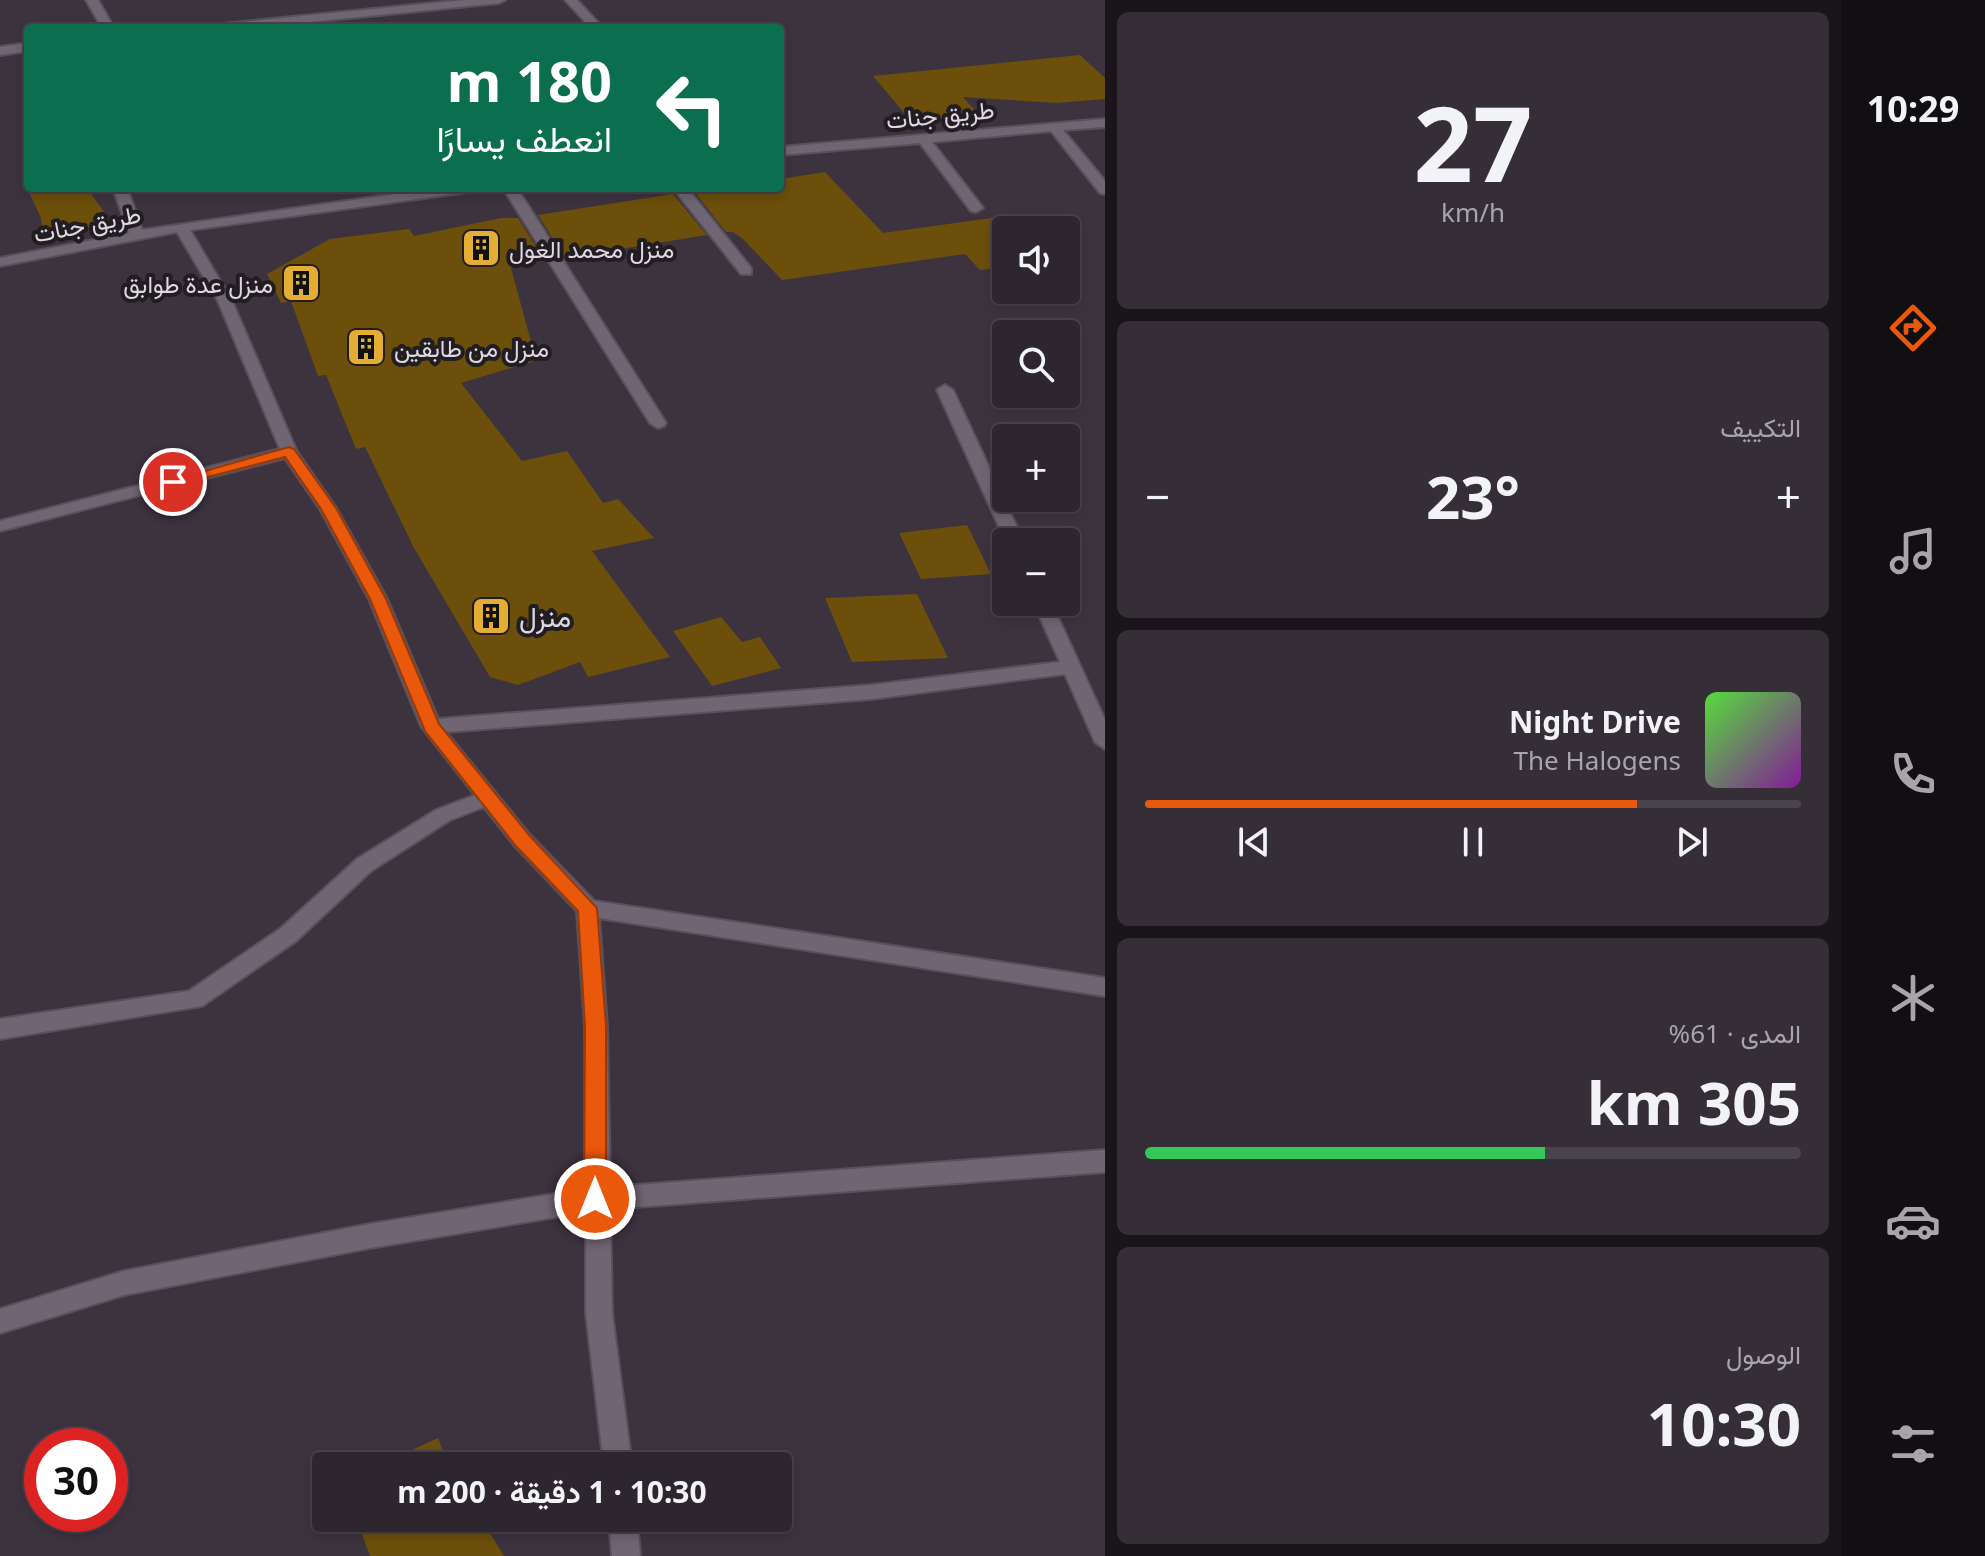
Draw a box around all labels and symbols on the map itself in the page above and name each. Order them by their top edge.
street label: طريق جنات [884,92,996,136]
street label: طريق جنات [31,196,143,250]
building icon: منزل محمد الغول [460,227,502,269]
place label: منزل محمد الغول [509,232,674,265]
building icon: منزل عدة طوابق [280,262,322,304]
place label: منزل عدة طوابق [123,267,273,300]
building icon: منزل من طابقين [345,326,387,368]
place label: منزل من طابقين [394,331,549,364]
pin [139,448,207,516]
building icon: منزل [470,595,512,637]
place label: منزل [519,597,571,635]
position arrow [553,1157,637,1241]
speed limit sign: 30 [24,1428,128,1532]

